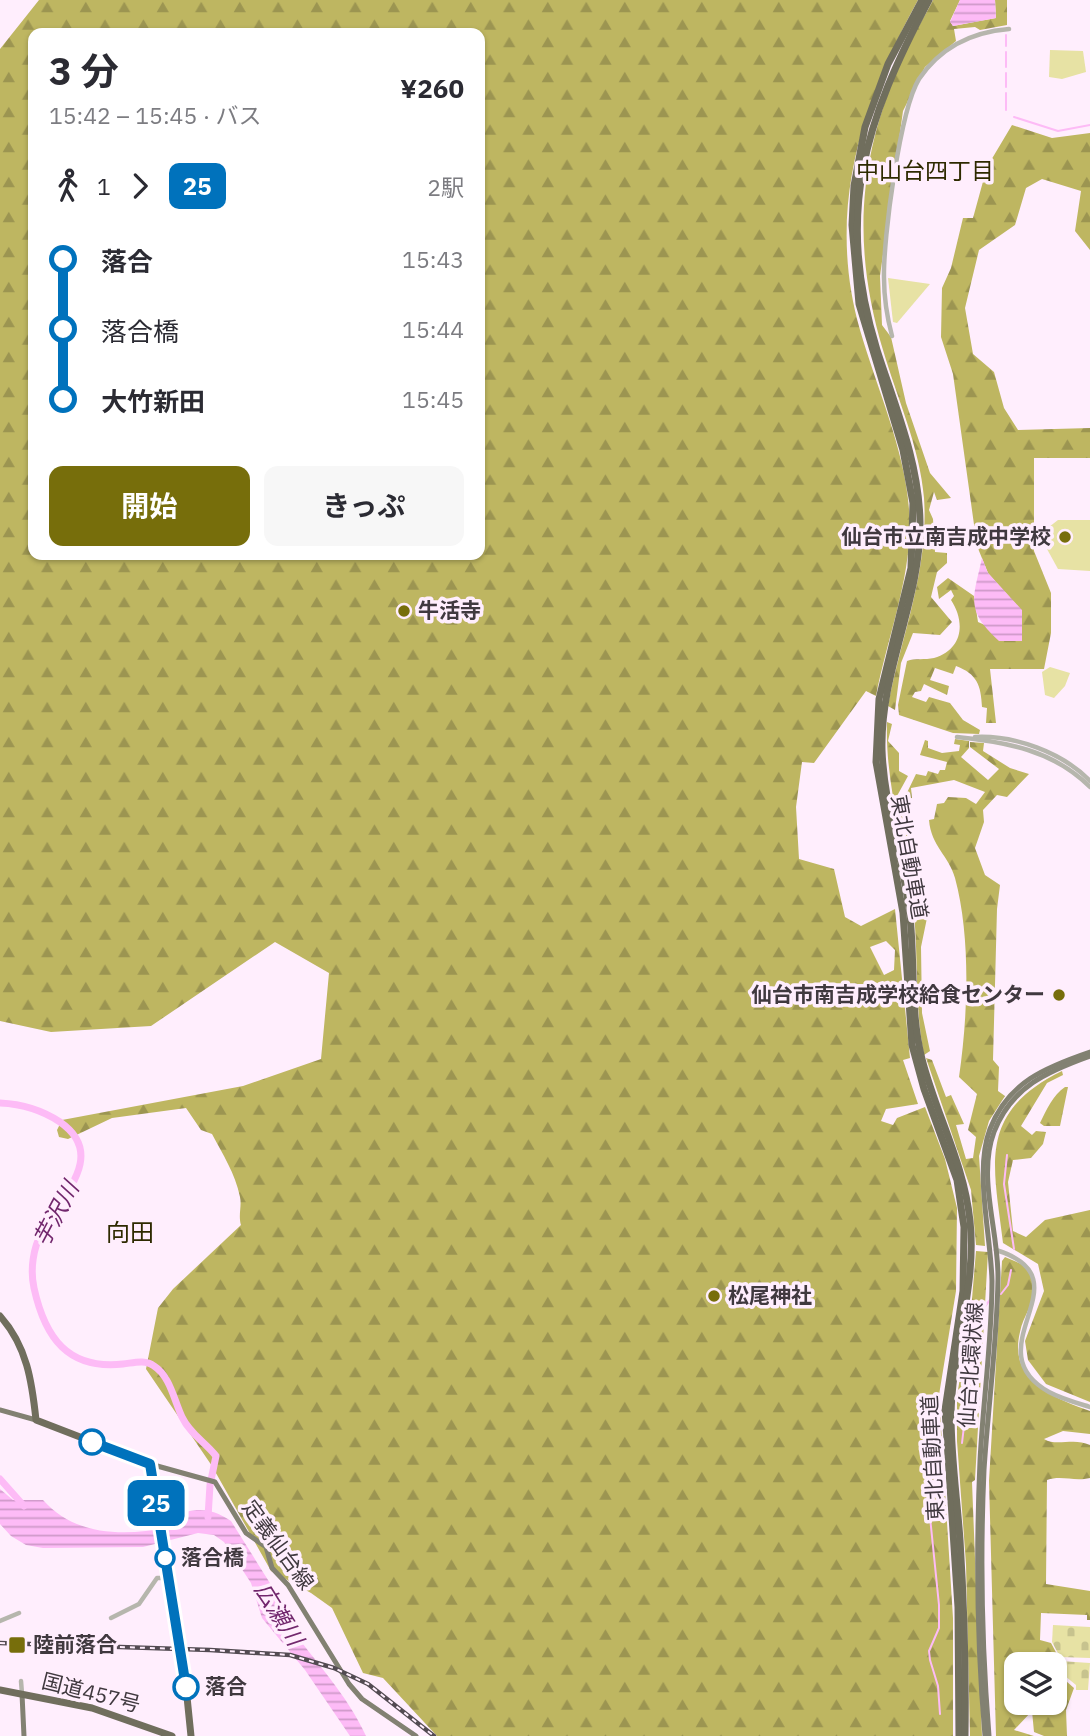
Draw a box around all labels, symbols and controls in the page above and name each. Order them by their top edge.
text: 3 分 [49,46,119,95]
text: ¥260 [400,71,464,105]
text: 15:42 – 15:45 · バス [49,100,262,130]
district label: 中山台四丁目 [856,155,994,185]
icon: walk [49,167,87,205]
icon: forward [121,167,159,205]
text: 25 [183,170,212,202]
text: 1 [97,171,111,201]
text: 2駅 [427,172,464,202]
text: 落合 [101,244,153,278]
text: 15:43 [402,244,464,274]
text: 落合橋 [101,314,179,348]
text: 15:44 [402,314,464,344]
text: 大竹新田 [101,384,205,418]
text: 15:45 [402,384,464,414]
button: 開始 [49,466,250,546]
button: きっぷ [264,466,464,546]
place label: 仙台市立南吉成中学校 [841,522,1051,550]
marker: 仙台市立南吉成中学校 [1057,529,1073,545]
place label: 牛活寺 [418,596,481,624]
marker: 牛活寺 [396,603,412,619]
street label: 東北自動車道 [885,792,935,921]
place label: 仙台市南吉成学校給食センター [751,980,1045,1008]
marker: 仙台市南吉成学校給食センター [1051,987,1067,1003]
water label: 芋沢川 [26,1173,86,1251]
district label: 向田 [106,1216,154,1248]
place label: 松尾神社 [728,1281,812,1309]
marker: 松尾神社 [706,1288,722,1304]
street label: 仙台北環状線 [952,1301,988,1429]
street label: 東北自動車道 [915,1394,949,1522]
unlabelled marker [79,1429,105,1455]
line badge: 25 [124,1480,188,1526]
text: 25 [142,1487,170,1519]
street label: 定義仙台線 [237,1494,321,1595]
place label: 落合橋 [181,1543,244,1571]
marker: 落合橋 [155,1548,175,1568]
water label: 広瀬川 [249,1576,312,1653]
place label: 陸前落合 [33,1630,117,1658]
marker: 陸前落合 [7,1635,27,1655]
map controls [1004,1652,1067,1715]
button: layers [1004,1652,1067,1715]
street label: 国道457号 [39,1666,144,1718]
place label: 落合 [205,1672,247,1700]
marker: 落合 [173,1674,199,1700]

